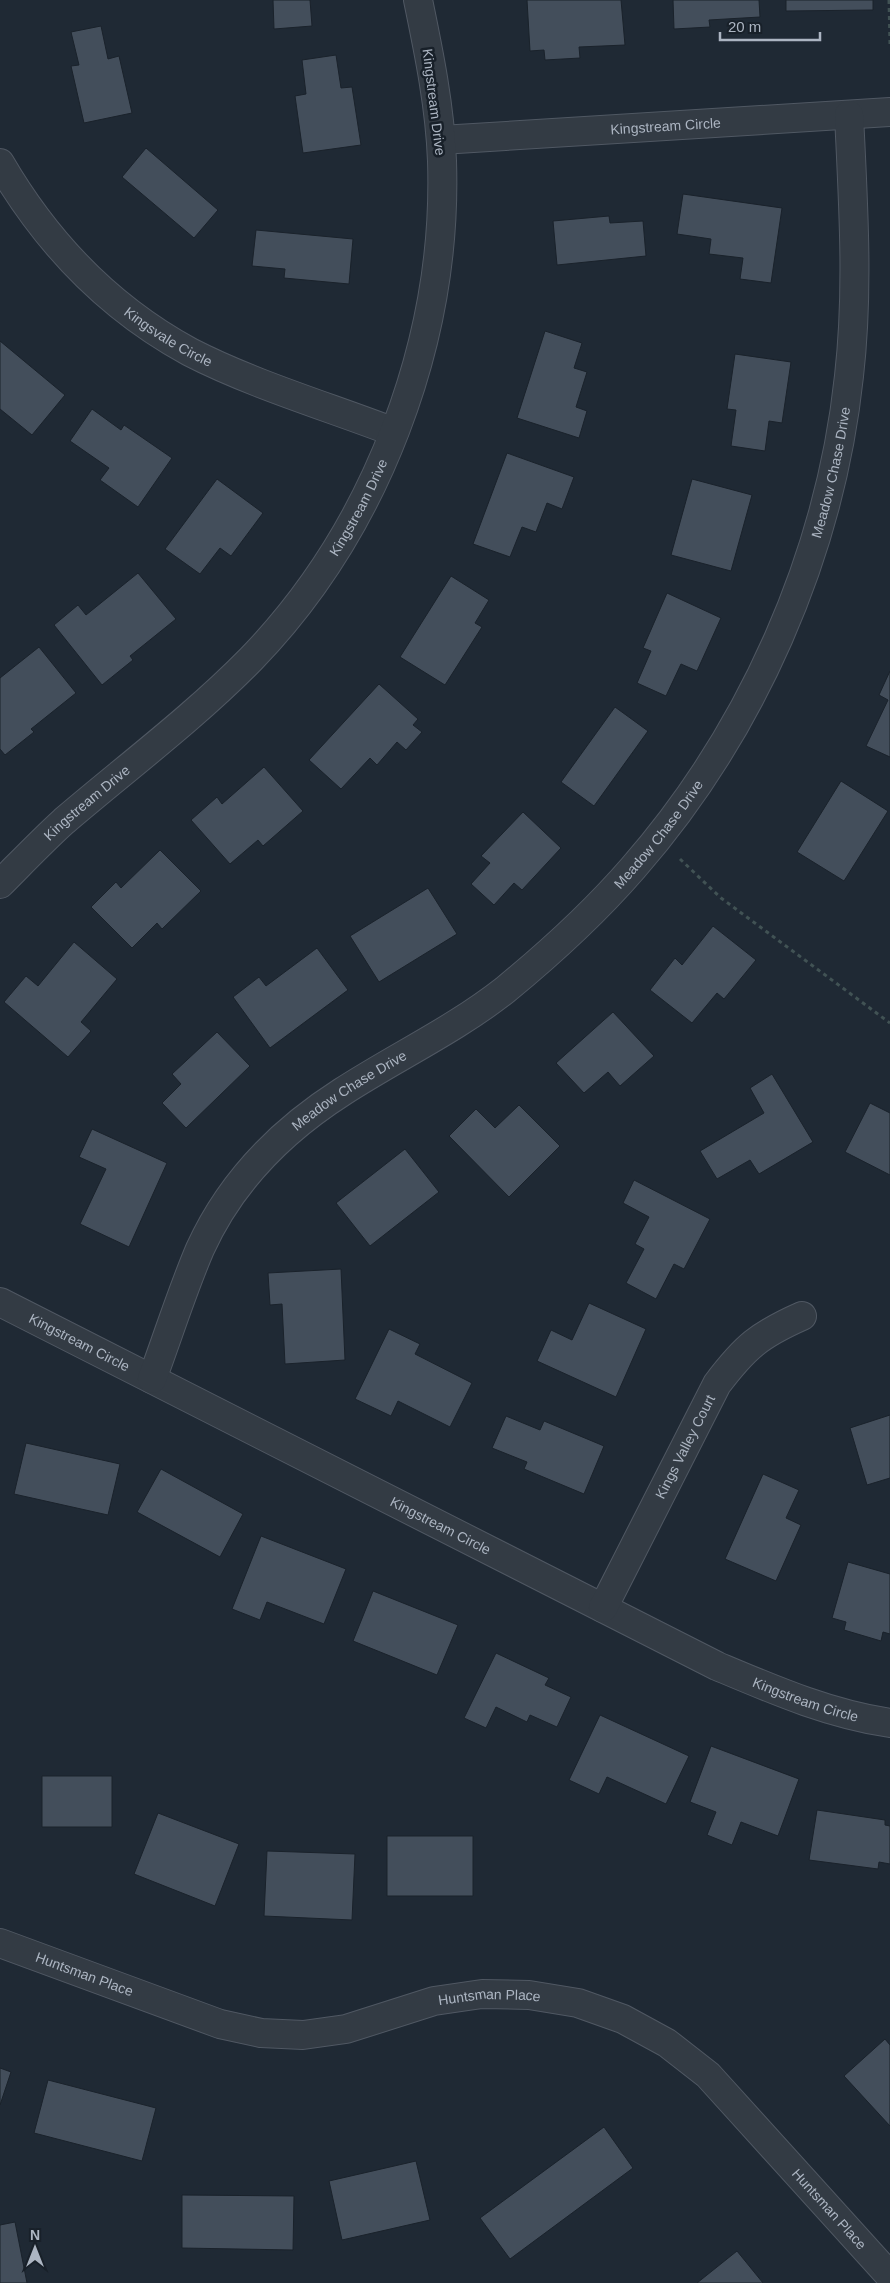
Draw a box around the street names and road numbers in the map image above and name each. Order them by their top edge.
street label: Kingstream Drive [420,48,449,156]
street label: Kingstream Circle [610,115,721,137]
street label: Kingsvale Circle [121,304,215,370]
street label: Meadow Chase Drive [808,406,853,540]
street label: Kingstream Drive [326,456,391,559]
street label: Kingstream Drive [41,762,133,844]
street label: Meadow Chase Drive [611,777,706,892]
street label: Meadow Chase Drive [288,1047,409,1134]
street label: Kingstream Circle [26,1310,132,1375]
street label: Kings Valley Court [652,1392,718,1501]
street label: Kingstream Circle [388,1493,494,1558]
street label: Kingstream Circle [750,1674,860,1725]
street label: Huntsman Place [33,1949,136,1999]
street label: Huntsman Place [437,1985,542,2008]
street label: Huntsman Place [789,2165,870,2253]

